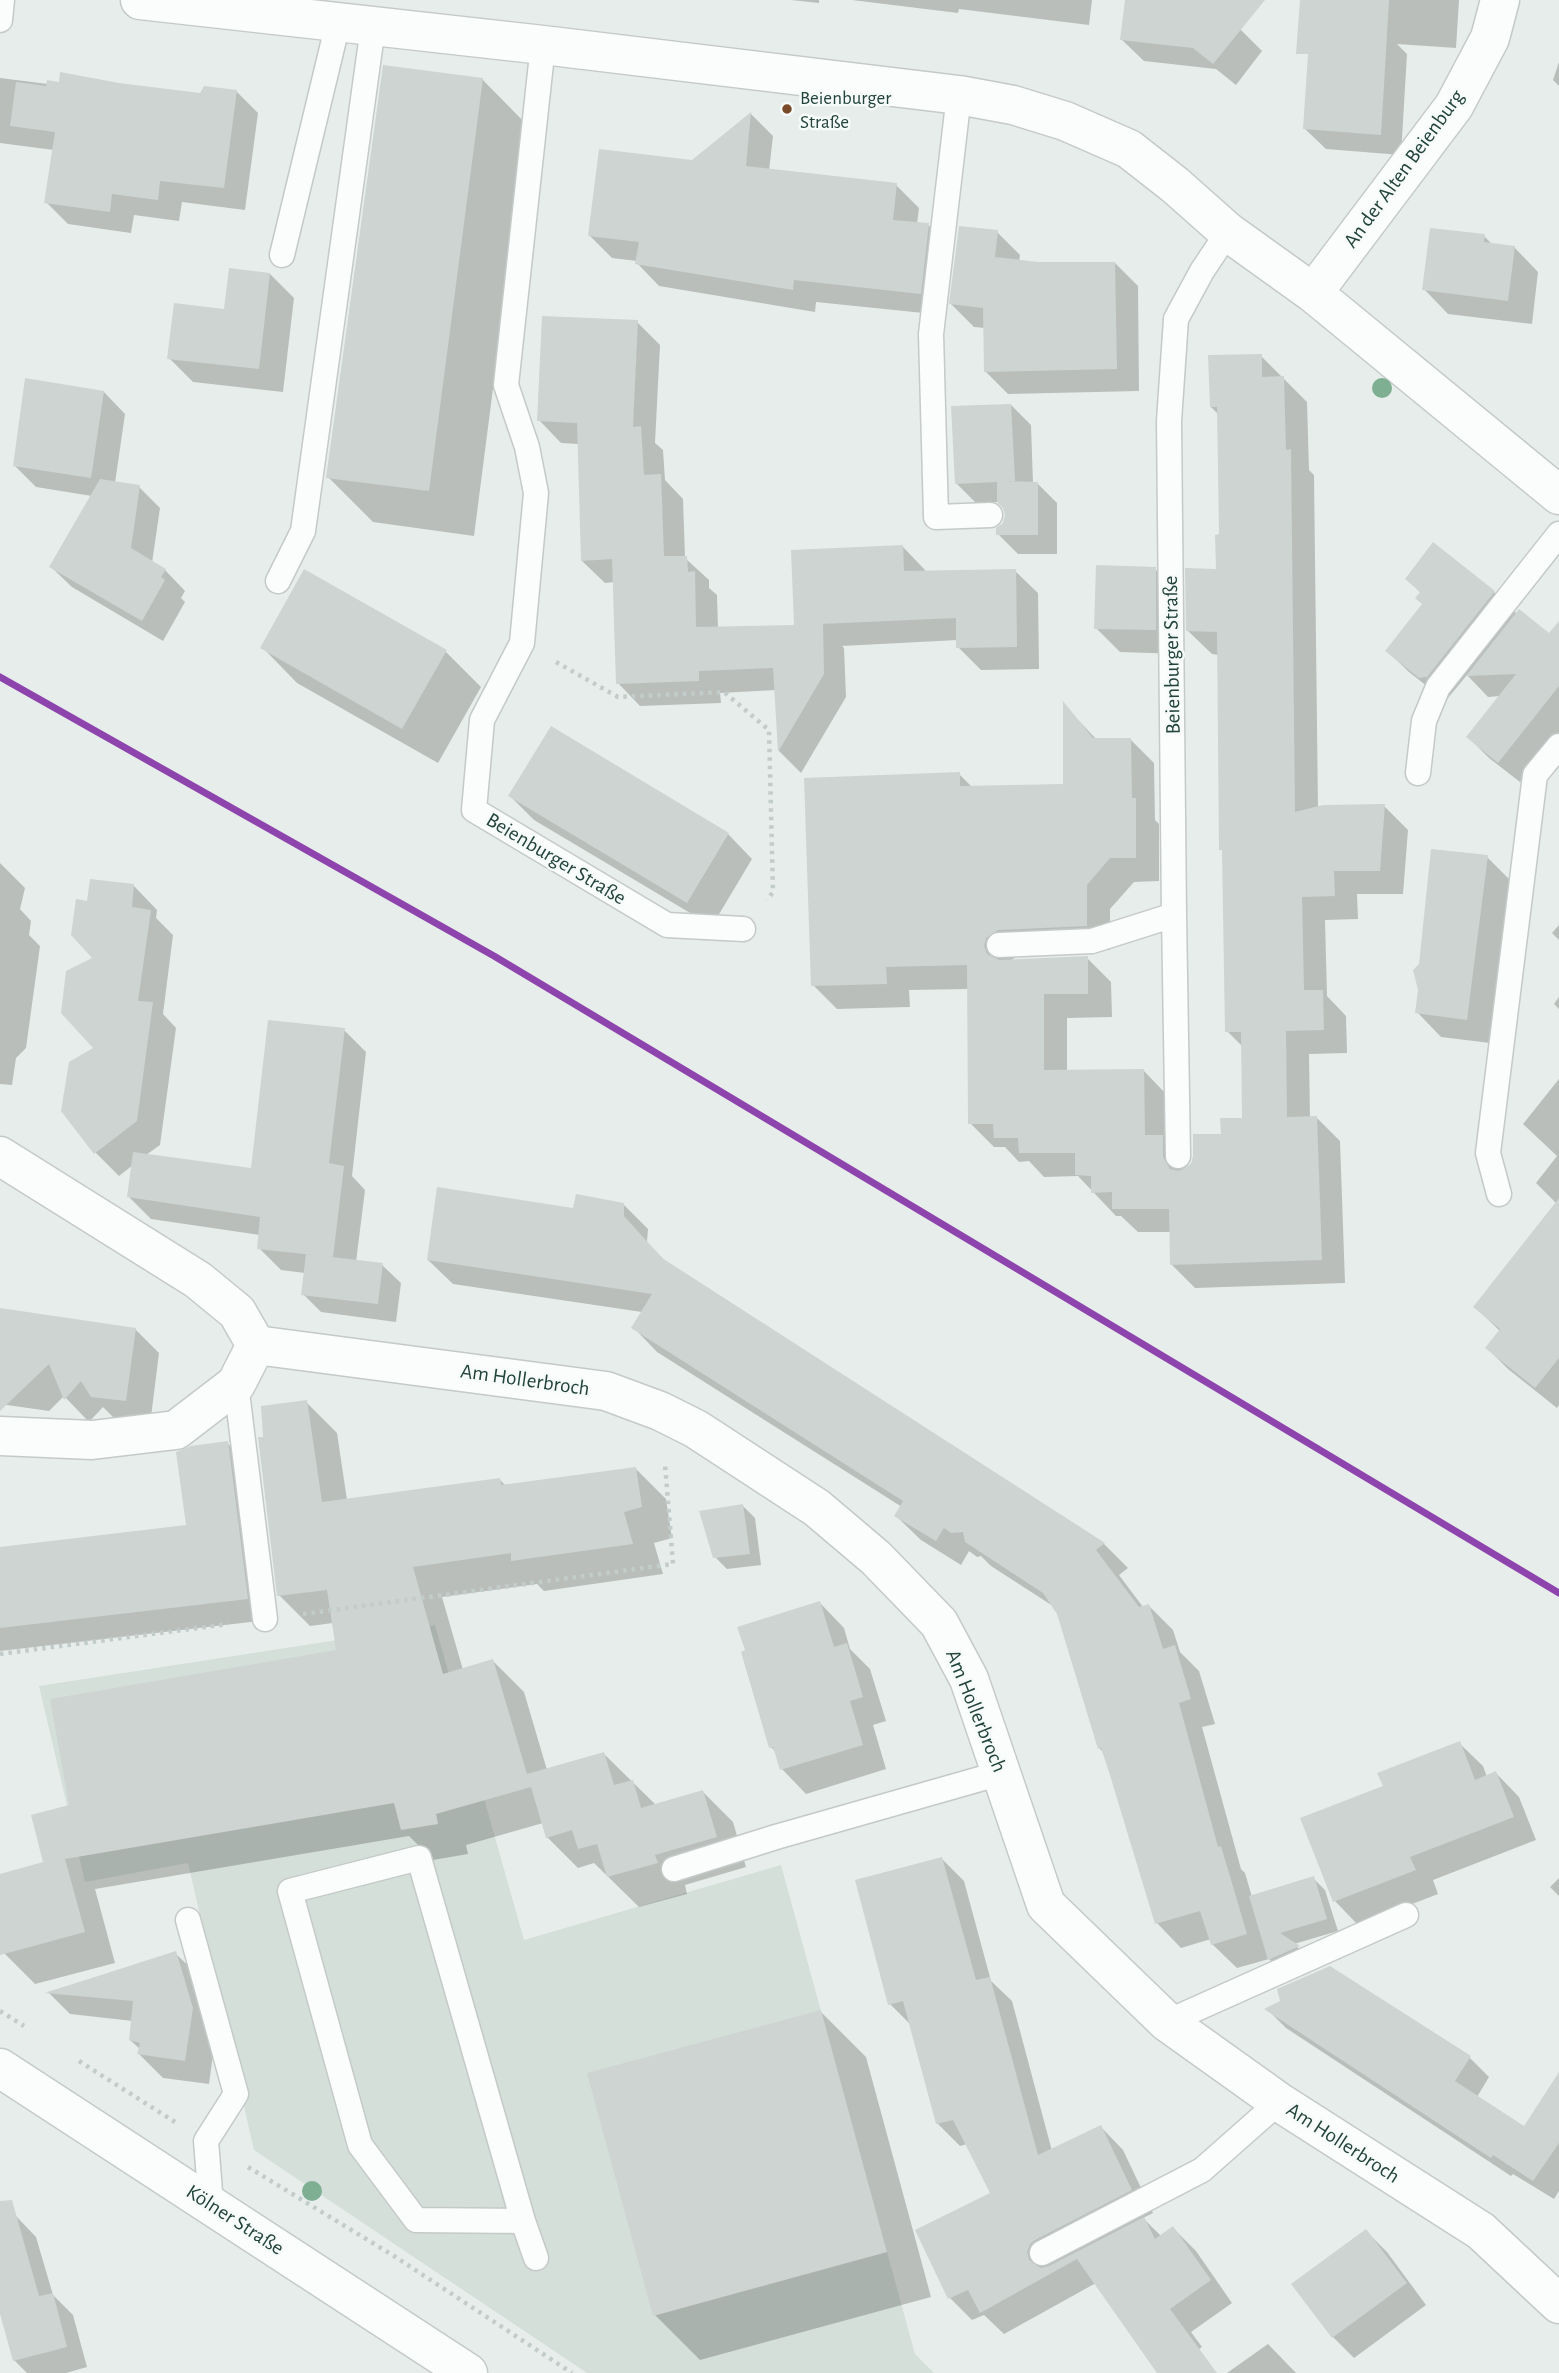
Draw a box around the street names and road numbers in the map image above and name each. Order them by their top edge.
street label: An der Alten Beienburg [1338,85,1470,253]
street label: Beienburger Straße [1158,575,1186,735]
street label: Beienburger Straße [481,807,631,911]
street label: Am Hollerbroch [459,1358,591,1402]
street label: Am Hollerbroch [940,1646,1012,1776]
street label: Am Hollerbroch [1282,2097,1404,2189]
street label: Kölner Straße [181,2179,289,2261]

